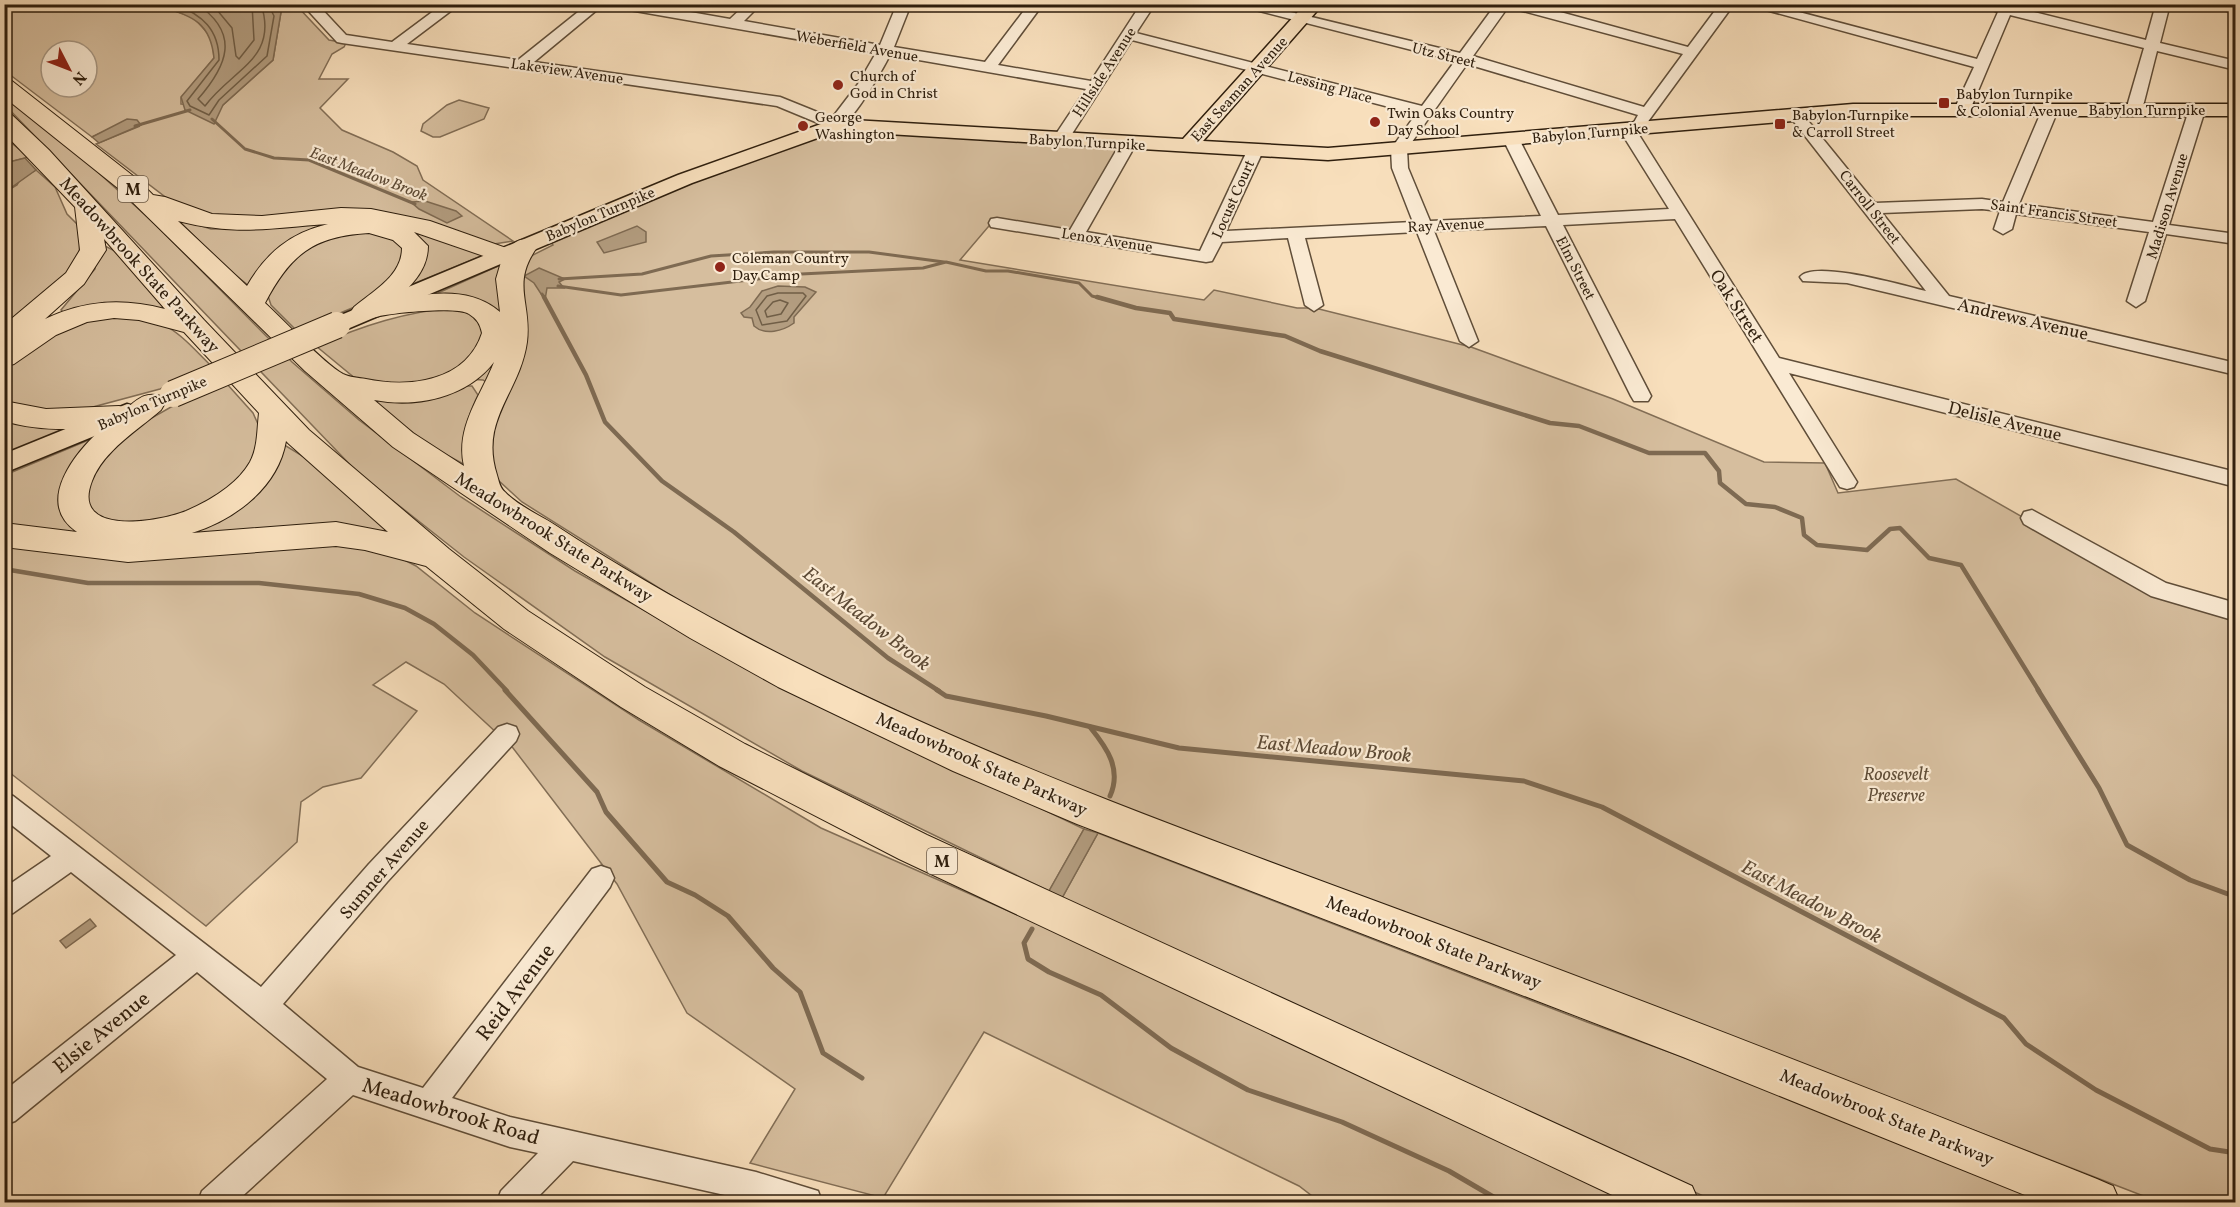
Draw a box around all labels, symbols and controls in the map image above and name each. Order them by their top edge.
street label: Hillside Avenue [1068,24,1142,122]
street label: Weberfield Avenue [794,26,920,69]
street label: East Seaman Avenue [1187,33,1293,147]
street label: Utz Street [1409,38,1478,75]
north arrow [39,39,99,99]
street label: Lakeview Avenue [509,54,624,91]
text: N [66,66,91,90]
place label: Church of God in Christ [850,67,938,105]
street label: Lessing Place [1285,67,1374,110]
marker: Church of God in Christ [831,78,845,92]
place label: Babylon Turnpike & Colonial Avenue [1956,85,2078,123]
marker: Babylon Turnpike & Colonial Avenue [1937,96,1951,110]
street label: Babylon Turnpike [2089,101,2205,122]
place label: Twin Oaks Country Day School [1387,104,1514,142]
place label: Babylon Turnpike & Carroll Street [1792,106,1909,144]
place label: George Washington [815,108,895,146]
marker: Twin Oaks Country Day School [1368,115,1382,129]
marker: Babylon Turnpike & Carroll Street [1773,117,1787,131]
marker: George Washington [796,119,810,133]
street label: Babylon Turnpike [1531,119,1649,150]
street label: Babylon Turnpike [1028,130,1146,157]
water label: East Meadow Brook [306,142,431,208]
street label: Madison Avenue [2142,151,2195,262]
street label: Locust Court [1208,157,1261,242]
street label: Carroll Street [1833,166,1904,249]
street label: Meadowbrook State Parkway [53,172,225,360]
road number: M [118,176,148,202]
street label: Babylon Turnpike [543,183,658,248]
street label: Saint Francis Street [1989,195,2119,234]
street label: Ray Avenue [1407,214,1485,239]
street label: Lenox Avenue [1060,224,1154,259]
street label: Elm Street [1550,233,1600,304]
place label: Coleman Country Day Camp [732,249,849,287]
marker: Coleman Country Day Camp [713,260,727,274]
street label: Oak Street [1703,265,1769,348]
street label: Andrews Avenue [1955,293,2091,348]
street label: Babylon Turnpike [95,372,210,437]
street label: Delisle Avenue [1945,396,2064,449]
street label: Meadowbrook State Parkway [449,467,657,610]
water label: East Meadow Brook [796,561,936,678]
street label: Meadowbrook State Parkway [872,707,1091,824]
water label: East Meadow Brook [1255,729,1412,771]
park label: Roosevelt Preserve [1863,763,1930,809]
street label: Sumner Avenue [335,814,436,925]
road number: M [927,848,957,874]
water label: East Meadow Brook [1736,854,1886,952]
street label: Meadowbrook State Parkway [1322,891,1545,996]
street label: Reid Avenue [470,938,562,1048]
street label: Elsie Avenue [47,985,157,1081]
street label: Meadowbrook State Parkway [1775,1064,1998,1173]
street label: Meadowbrook Road [358,1072,543,1153]

